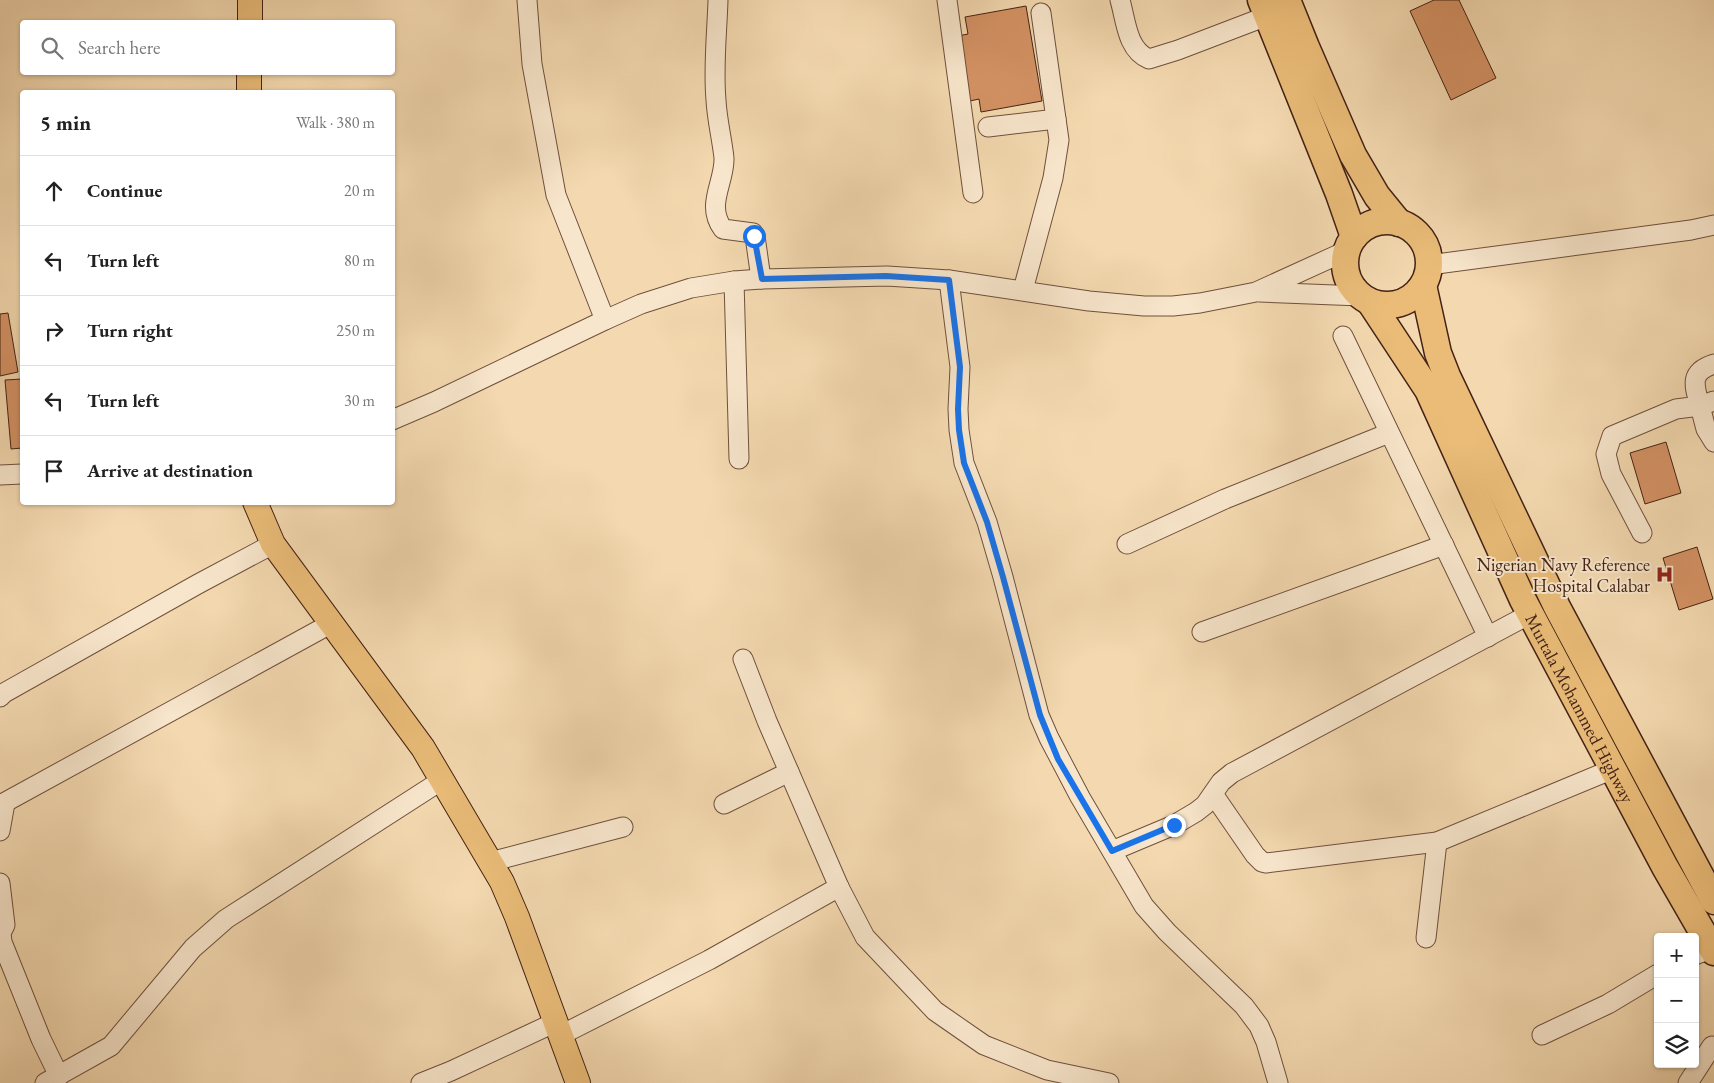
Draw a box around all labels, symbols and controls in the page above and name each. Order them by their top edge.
search box [20,20,395,75]
icon: search [38,34,66,62]
text: Search here [78,35,160,60]
text: 5 min [40,109,91,136]
text: Walk · 380 m [296,112,375,133]
icon: ahead [40,177,68,205]
text: Continue [87,178,162,203]
text: 20 m [344,180,375,201]
route start [743,225,766,248]
icon: left [40,247,68,275]
text: Turn left [87,248,159,273]
text: 80 m [344,250,375,271]
icon: right [40,317,68,345]
text: Turn right [87,318,173,343]
text: 250 m [336,320,375,341]
icon: left [40,387,68,415]
text: Turn left [87,388,159,413]
text: 30 m [344,390,375,411]
icon: arrive [40,457,68,485]
text: Arrive at destination [87,458,253,483]
place label: Nigerian Navy Reference Hospital Calabar [1477,553,1650,597]
hospital icon: Nigerian Navy Reference Hospital Calabar [1654,564,1674,584]
street label: Murtala Mohammed Highway [1521,609,1640,806]
route end [1163,814,1186,837]
map controls [1654,933,1699,1068]
button: + [1654,933,1699,978]
button: − [1654,978,1699,1023]
button: layers [1654,1023,1699,1068]

